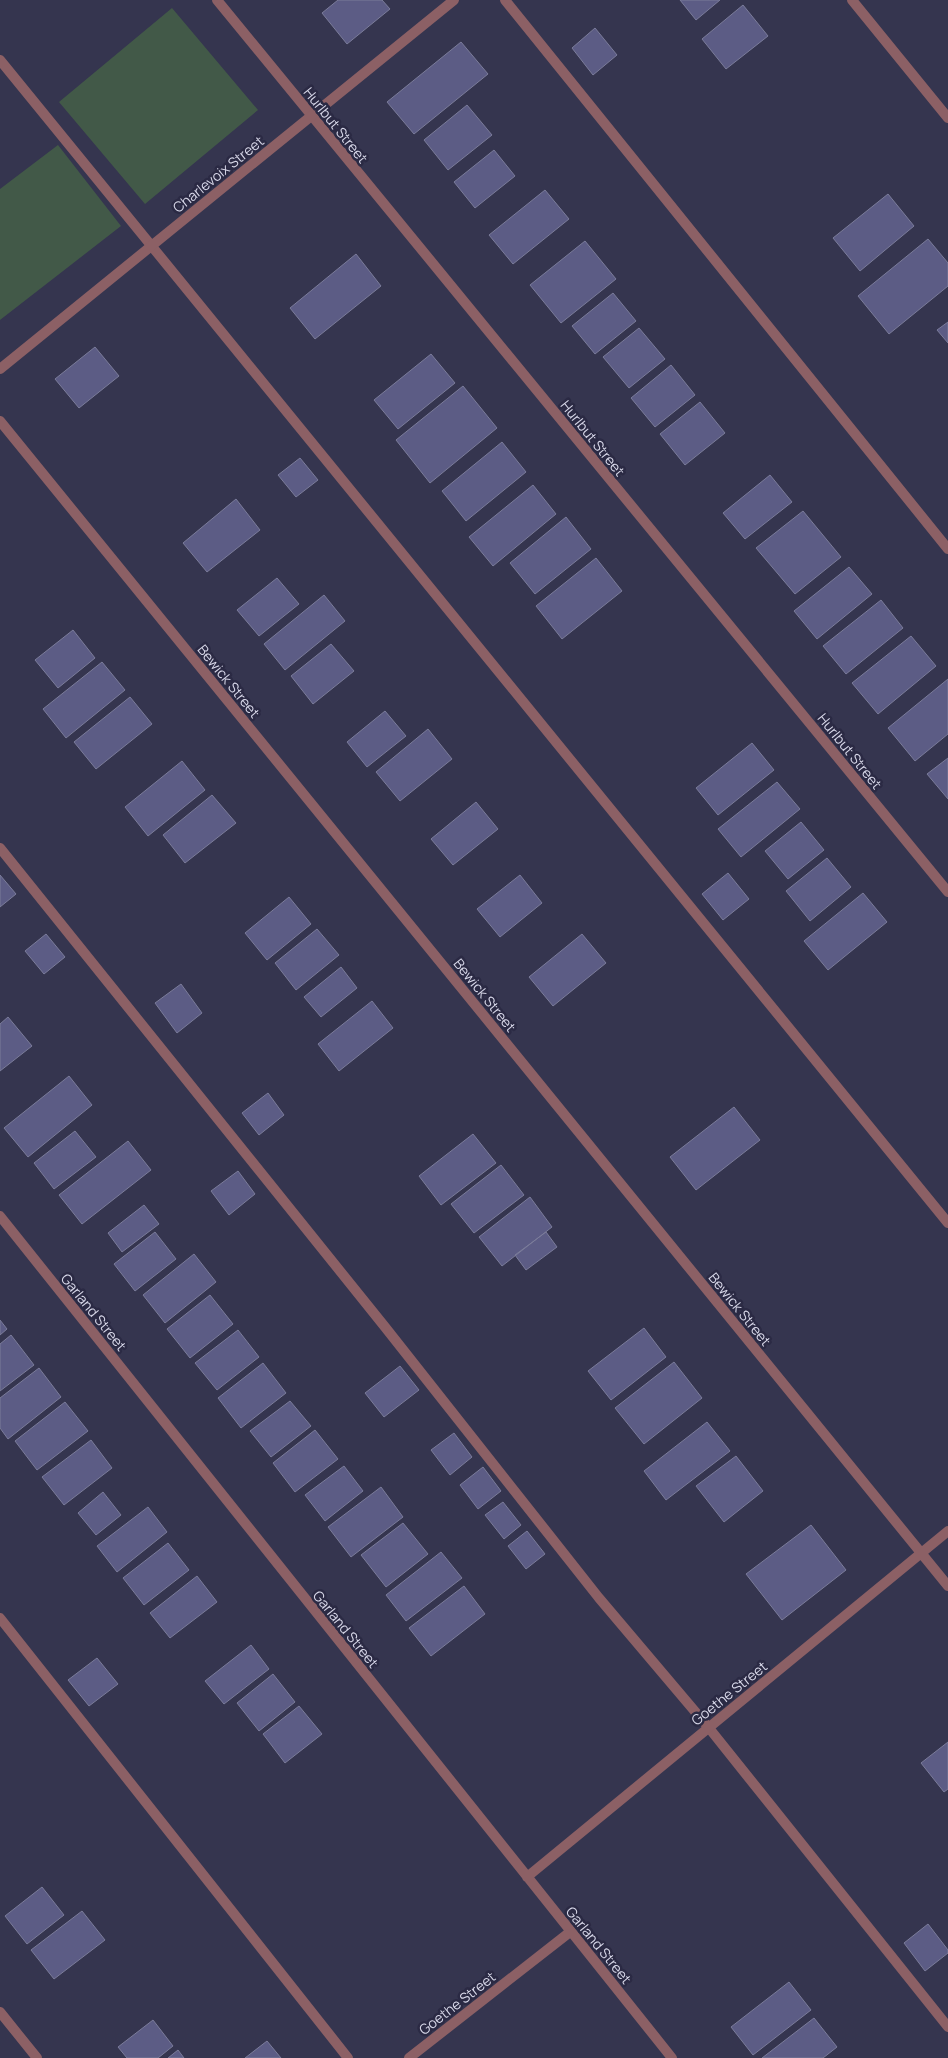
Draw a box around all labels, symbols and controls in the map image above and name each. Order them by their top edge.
street label: Hurlbut Street [300,83,373,167]
street label: Charlevoix Street [168,131,268,217]
street label: Hurlbut Street [557,396,630,480]
street label: Bewick Street [194,640,265,722]
street label: Hurlbut Street [814,709,887,793]
street label: Bewick Street [450,954,521,1036]
street label: Bewick Street [705,1268,776,1350]
street label: Garland Street [57,1269,131,1355]
street label: Garland Street [309,1586,383,1672]
street label: Goethe Street [687,1656,771,1729]
street label: Garland Street [562,1902,636,1988]
street label: Goethe Street [415,1967,500,2039]

